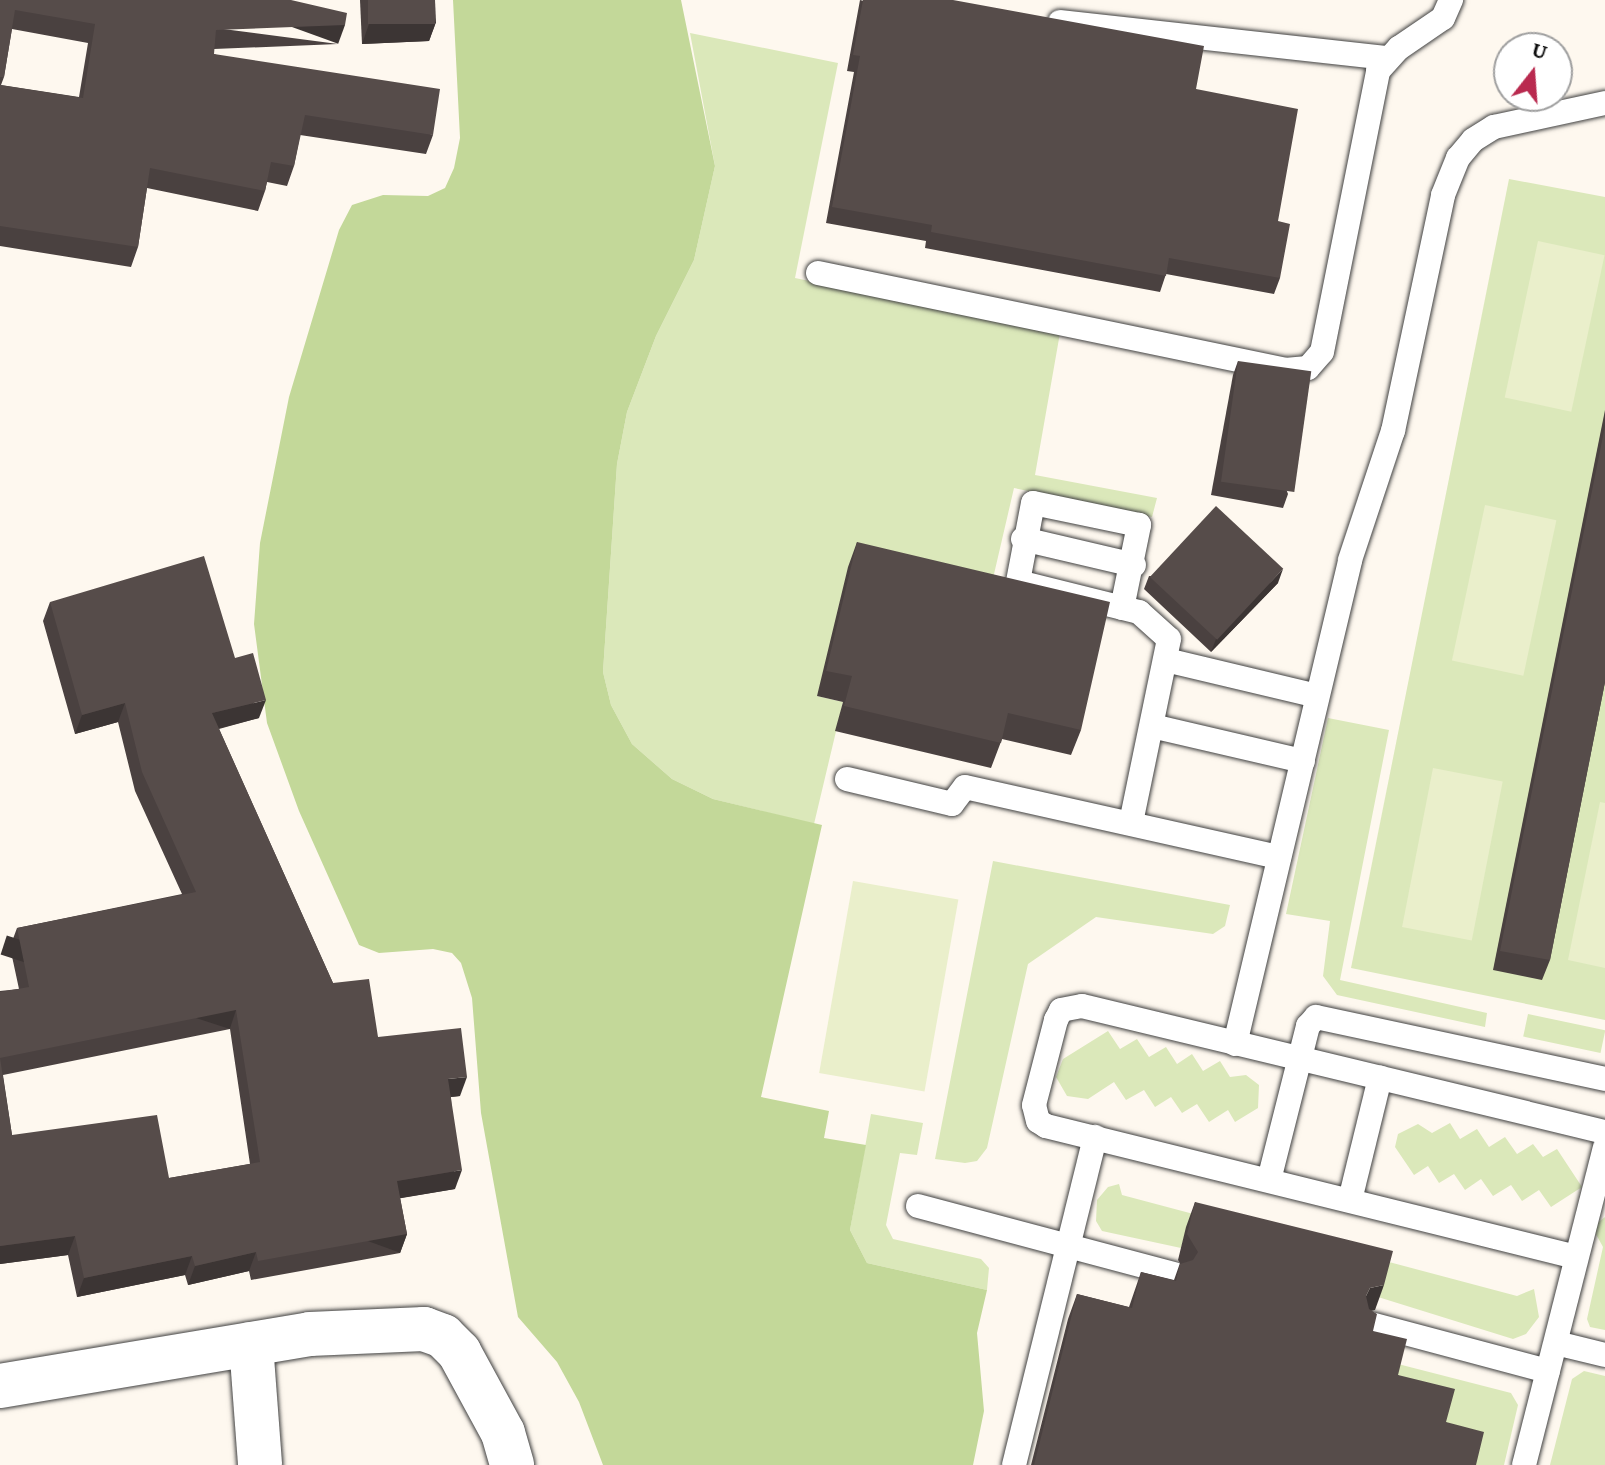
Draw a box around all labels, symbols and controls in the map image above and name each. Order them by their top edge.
north arrow [1493,32,1573,112]
text: U [1529,36,1550,65]

